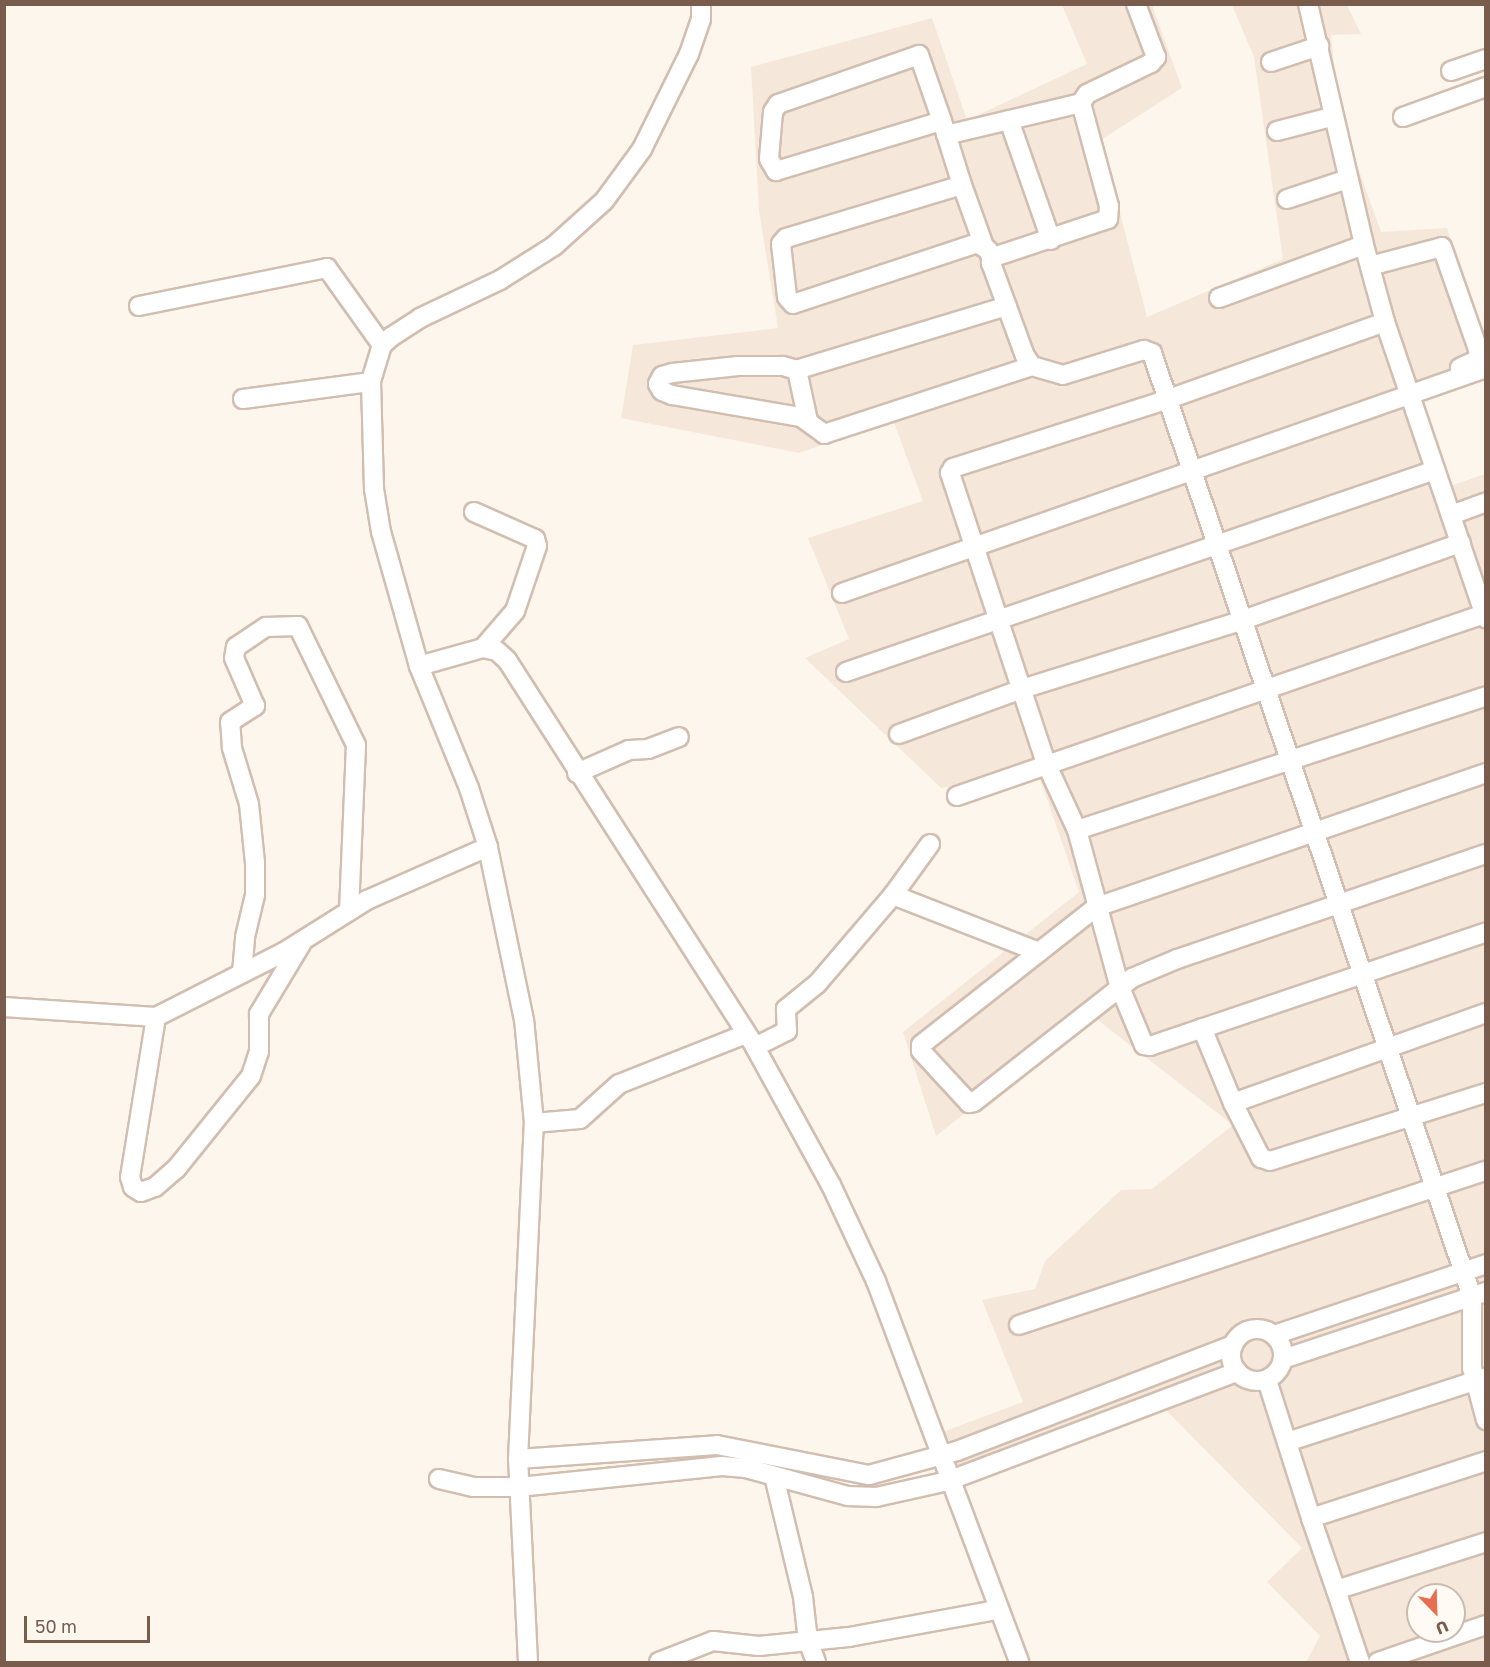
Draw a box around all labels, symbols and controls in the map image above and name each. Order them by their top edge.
north arrow [1406,1583,1466,1643]
scale bar [27,1604,153,1642]
text: 50 m [35,1615,77,1637]
text: U [1433,1616,1452,1639]

